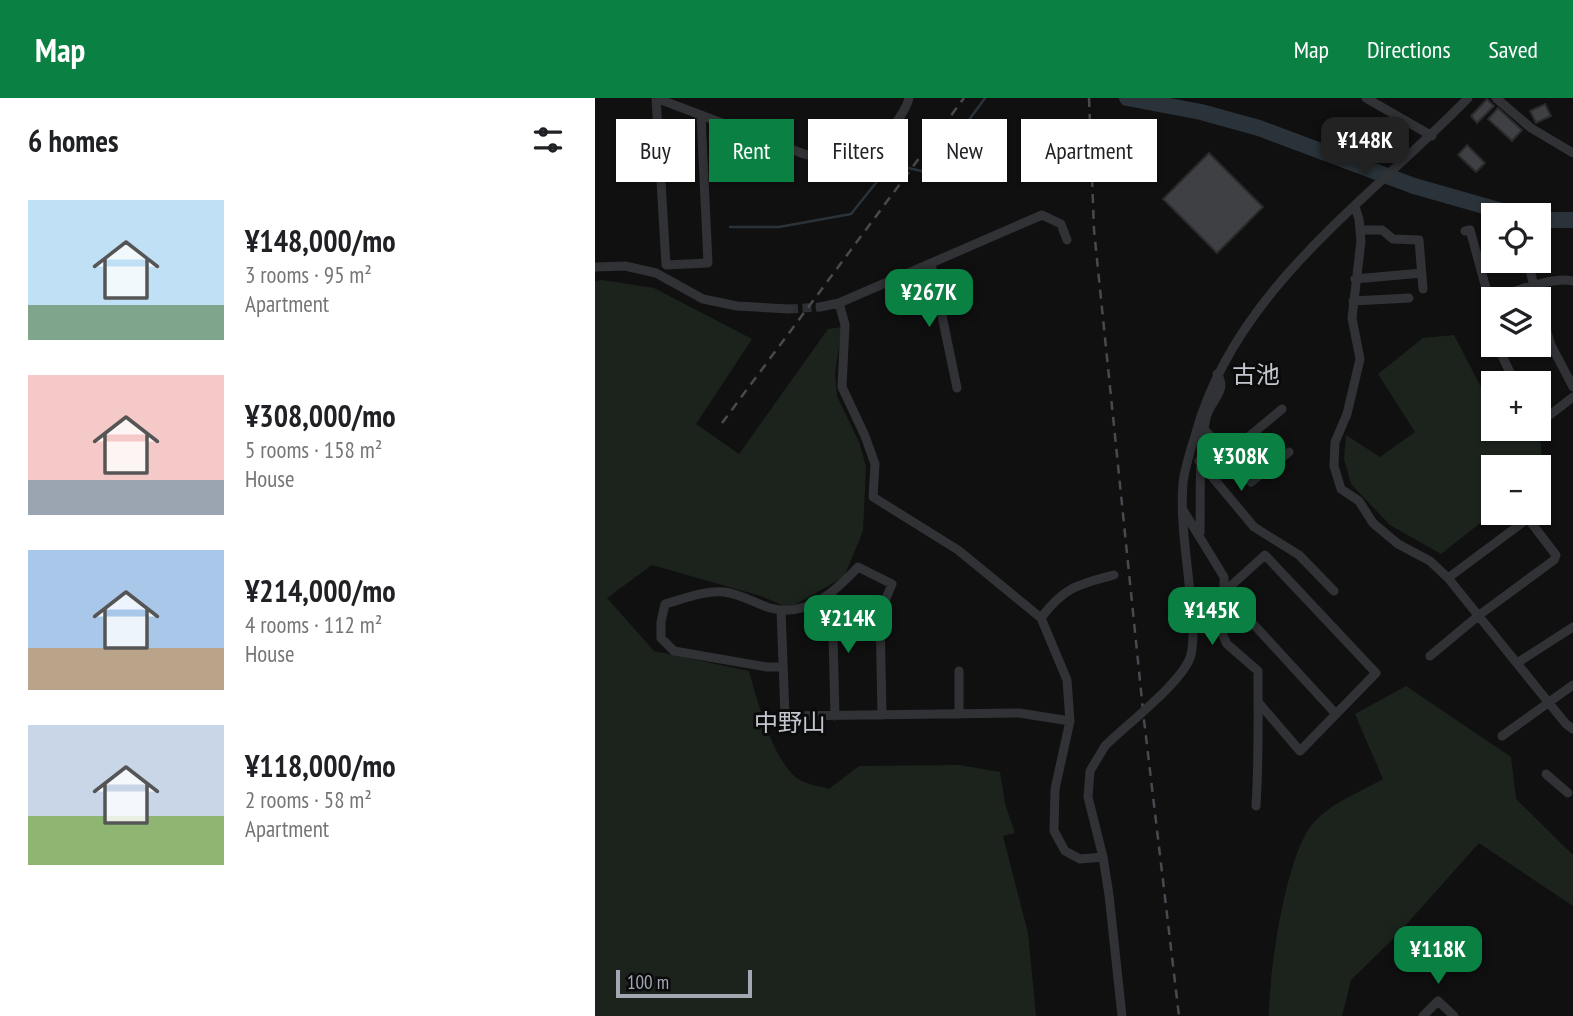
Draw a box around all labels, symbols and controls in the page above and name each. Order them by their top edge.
text: Map [35,28,85,71]
text: Map [1294,34,1329,65]
text: Directions [1367,34,1451,65]
text: Saved [1489,34,1538,65]
pin: ¥148K [1316,118,1414,177]
chip: Buy [616,119,695,182]
chip: Rent [709,119,794,182]
chip: Filters [808,119,908,182]
chip: New [922,119,1007,182]
chip: Apartment [1021,119,1157,182]
text: 6 homes [28,121,119,160]
icon: filters [529,121,567,159]
text: ¥148K [1337,125,1393,154]
map controls [1481,203,1551,525]
button: locate [1481,203,1551,273]
text: ¥148,000/mo [245,221,396,260]
icon: home [84,228,168,312]
text: 3 rooms · 95 m² [245,260,372,289]
pin: ¥267K [880,270,978,329]
text: ¥267K [901,277,957,306]
button: layers [1481,287,1551,357]
text: Apartment [245,289,329,318]
district label: 古池 [1232,359,1280,390]
button: + [1481,371,1551,441]
text: ¥308,000/mo [245,396,396,435]
icon: home [84,403,168,487]
pin: ¥308K [1192,434,1290,493]
text: 5 rooms · 158 m² [245,435,382,464]
text: ¥308K [1213,441,1269,470]
button: − [1481,455,1551,525]
text: House [245,464,295,493]
text: ¥214,000/mo [245,571,396,610]
icon: home [84,578,168,662]
pin: ¥145K [1163,588,1261,647]
text: ¥145K [1184,595,1240,624]
pin: ¥214K [799,596,897,655]
text: ¥214K [820,603,876,632]
text: 4 rooms · 112 m² [245,610,382,639]
text: House [245,639,295,668]
district label: 中野山 [754,707,826,738]
text: ¥118,000/mo [245,746,396,785]
icon: home [84,753,168,837]
text: 2 rooms · 58 m² [245,785,372,814]
text: Apartment [245,814,329,843]
pin: ¥118K [1389,926,1487,986]
text: ¥118K [1410,934,1466,963]
scale bar [616,967,753,999]
text: 100 m [627,970,669,994]

